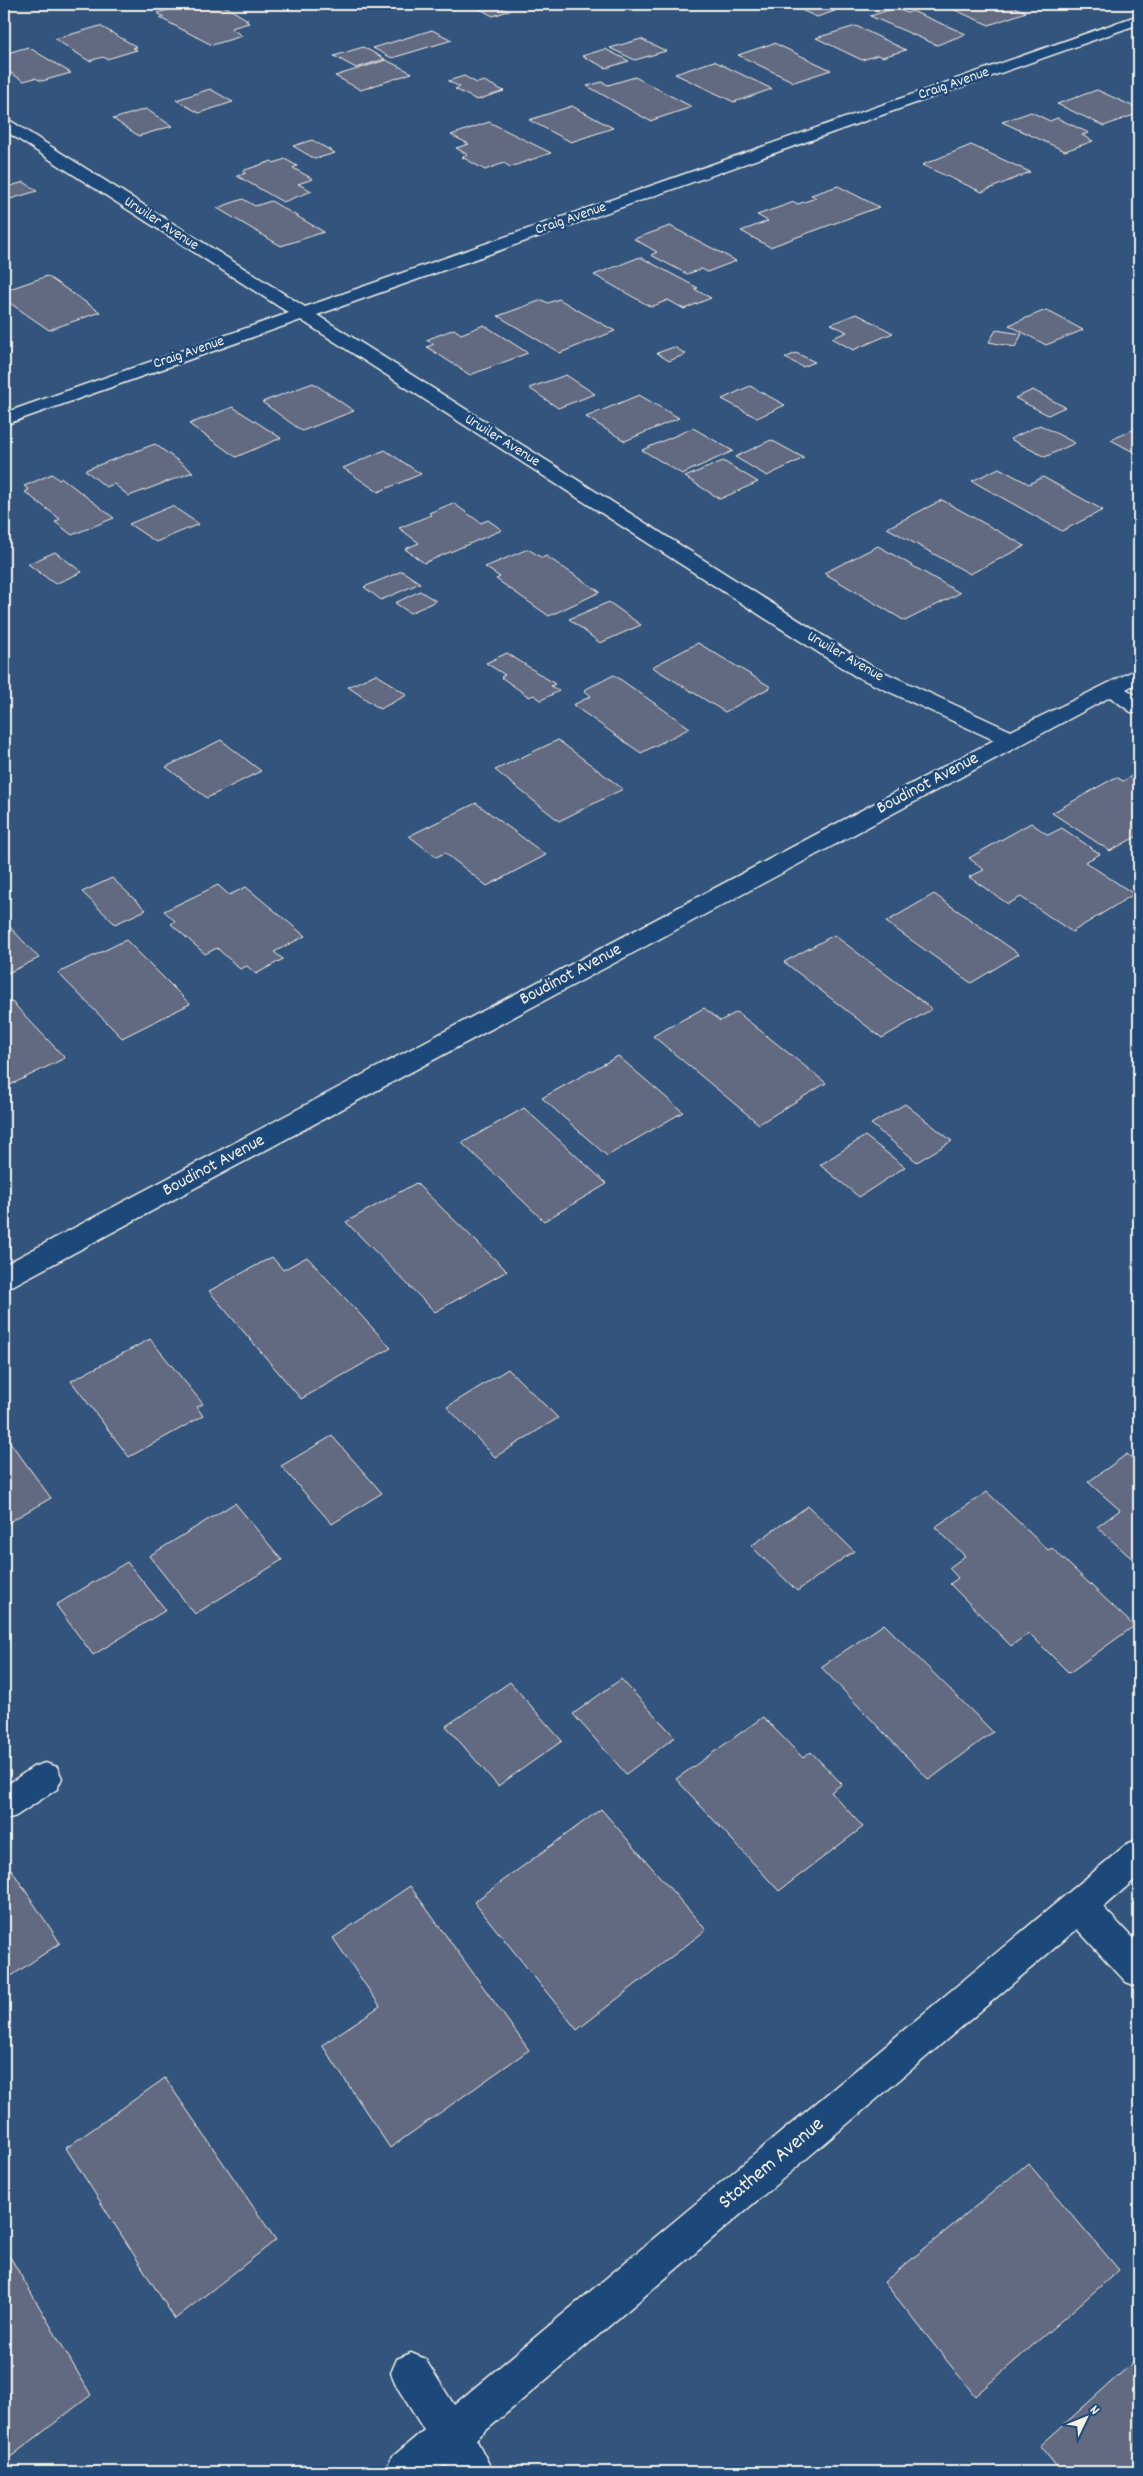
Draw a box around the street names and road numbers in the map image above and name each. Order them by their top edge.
street label: Craig Avenue [916,61,993,106]
street label: Urwiler Avenue [119,192,203,257]
street label: Craig Avenue [533,196,610,241]
street label: Craig Avenue [151,330,228,375]
street label: Urwiler Avenue [460,409,544,473]
street label: Urwiler Avenue [803,626,888,688]
street label: Boudinot Avenue [873,747,984,821]
street label: Boudinot Avenue [516,938,627,1012]
street label: Boudinot Avenue [159,1129,270,1203]
street label: Stathem Avenue [712,2111,832,2217]

